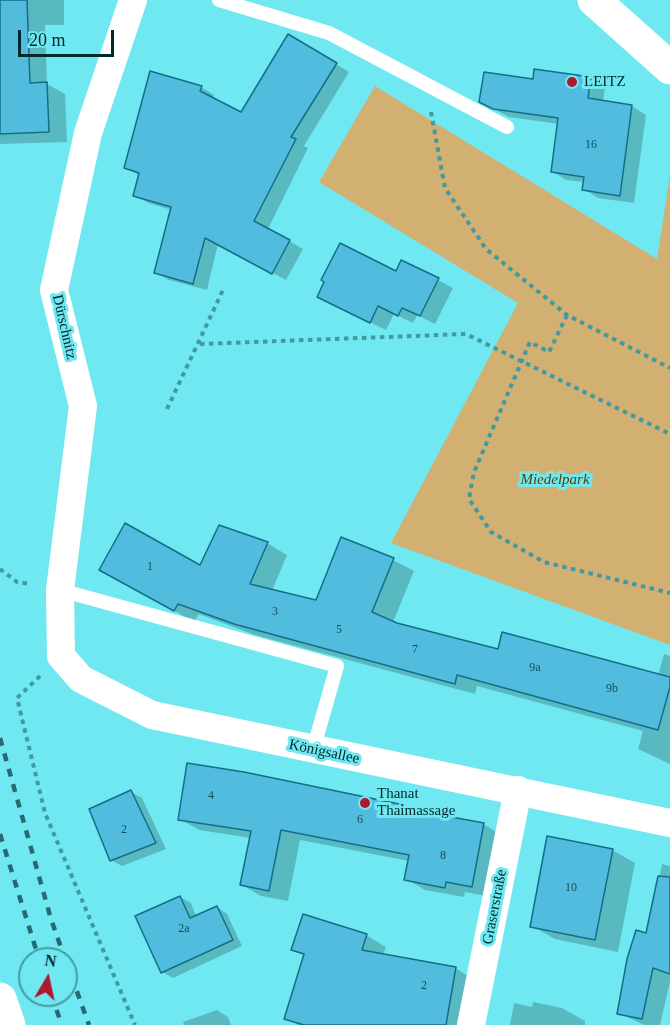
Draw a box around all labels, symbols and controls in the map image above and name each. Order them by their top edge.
scale bar [21,18,117,56]
text: 20 m [29,30,66,50]
place label: LEITZ [584,73,626,91]
marker: LEITZ [565,75,579,89]
house number: 16 [585,138,597,152]
street label: Dürschnitz [48,293,80,361]
park label: Miedelpark [520,471,590,489]
house number: 1 [147,560,153,574]
house number: 3 [272,605,278,619]
house number: 5 [336,623,342,637]
house number: 7 [412,643,418,657]
house number: 9a [529,661,541,675]
house number: 9b [606,682,618,696]
street label: Königsallee [287,736,361,768]
place label: Thanat Thaimassage [377,785,455,820]
house number: 4 [208,789,214,803]
marker: Thanat Thaimassage [358,796,372,810]
house number: 6 [357,813,363,827]
house number: 2 [121,823,127,837]
house number: 8 [440,849,446,863]
street label: Graserstraße [479,868,511,946]
house number: 10 [565,881,577,895]
house number: 2a [178,922,190,936]
north arrow [18,947,78,1007]
text: N [44,951,58,970]
house number: 2 [421,979,427,993]

